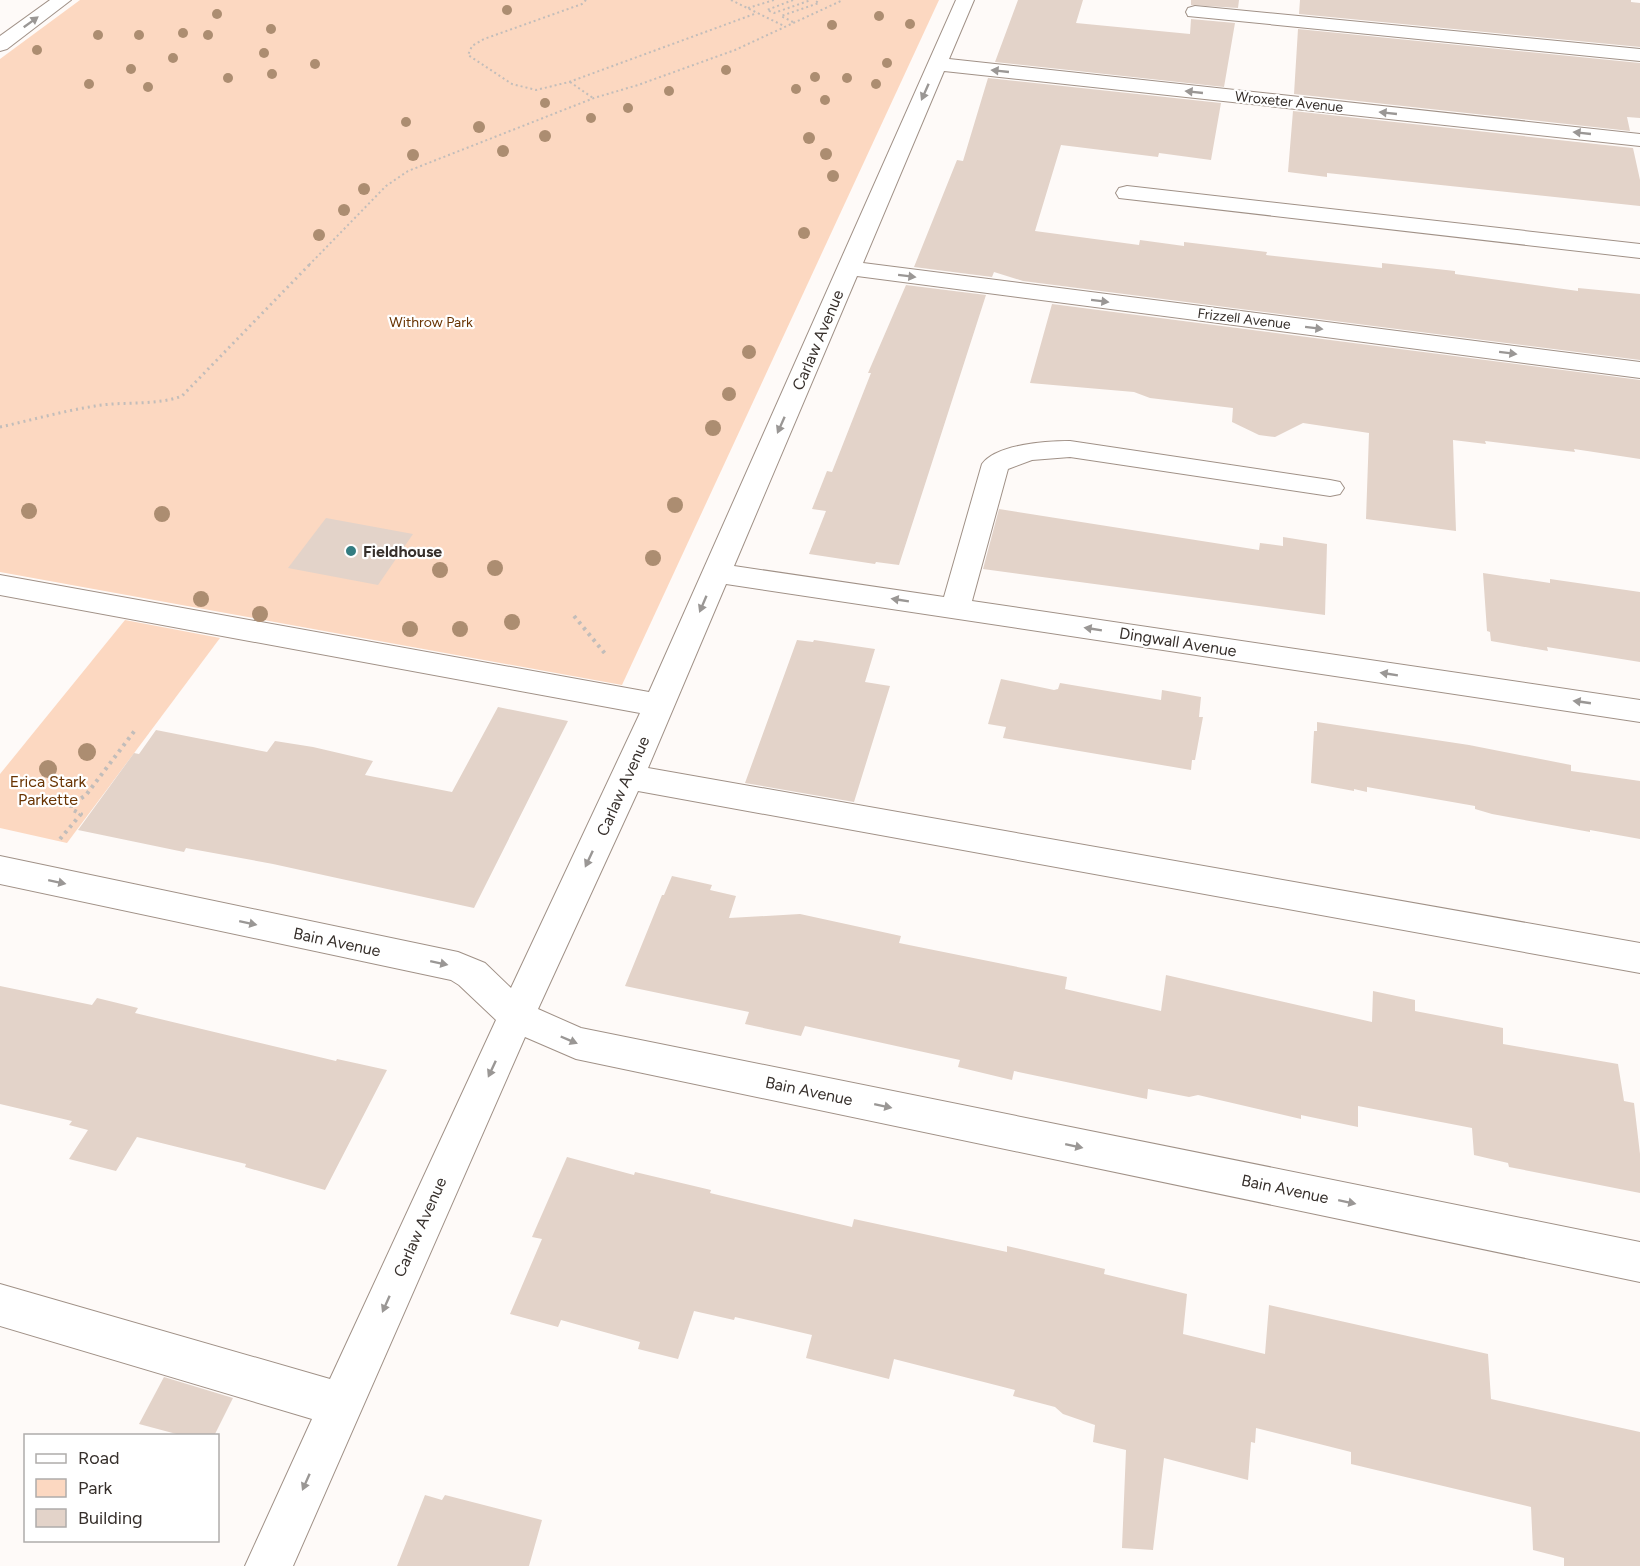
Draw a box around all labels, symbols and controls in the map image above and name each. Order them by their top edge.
one-way arrow [24,17,39,29]
one-way arrow [991,66,1010,76]
one-way arrow [920,83,929,101]
one-way arrow [1184,87,1203,97]
street label: Wroxeter Avenue [1234,88,1344,116]
one-way arrow [1378,108,1397,118]
one-way arrow [1572,129,1591,138]
one-way arrow [897,271,916,280]
street label: Carlaw Avenue [788,287,848,393]
one-way arrow [1091,296,1110,305]
street label: Frizzell Avenue [1196,305,1292,333]
park label: Withrow Park [389,314,473,331]
one-way arrow [1305,324,1324,333]
one-way arrow [1498,348,1517,358]
one-way arrow [776,417,786,435]
place label: Fieldhouse [363,542,442,561]
marker: Fieldhouse [344,544,358,558]
one-way arrow [698,595,707,613]
one-way arrow [890,596,909,605]
street label: Dingwall Avenue [1118,623,1238,661]
one-way arrow [1083,625,1102,634]
one-way arrow [1380,669,1399,678]
one-way arrow [1573,698,1592,707]
street label: Carlaw Avenue [593,733,654,839]
park label: Erica Stark Parkette [10,772,86,809]
one-way arrow [585,850,594,867]
one-way arrow [48,878,67,887]
one-way arrow [239,918,257,928]
street label: Bain Avenue [292,923,383,961]
one-way arrow [429,959,448,969]
one-way arrow [561,1035,579,1045]
one-way arrow [487,1061,497,1079]
street label: Bain Avenue [764,1072,855,1110]
one-way arrow [874,1102,892,1112]
one-way arrow [1065,1142,1084,1151]
street label: Bain Avenue [1240,1170,1331,1208]
street label: Carlaw Avenue [390,1174,451,1280]
one-way arrow [1338,1198,1357,1207]
one-way arrow [381,1296,391,1314]
legend [24,1434,219,1542]
text: Road [78,1447,119,1469]
one-way arrow [301,1474,311,1492]
text: Park [78,1477,113,1499]
text: Building [78,1507,143,1529]

